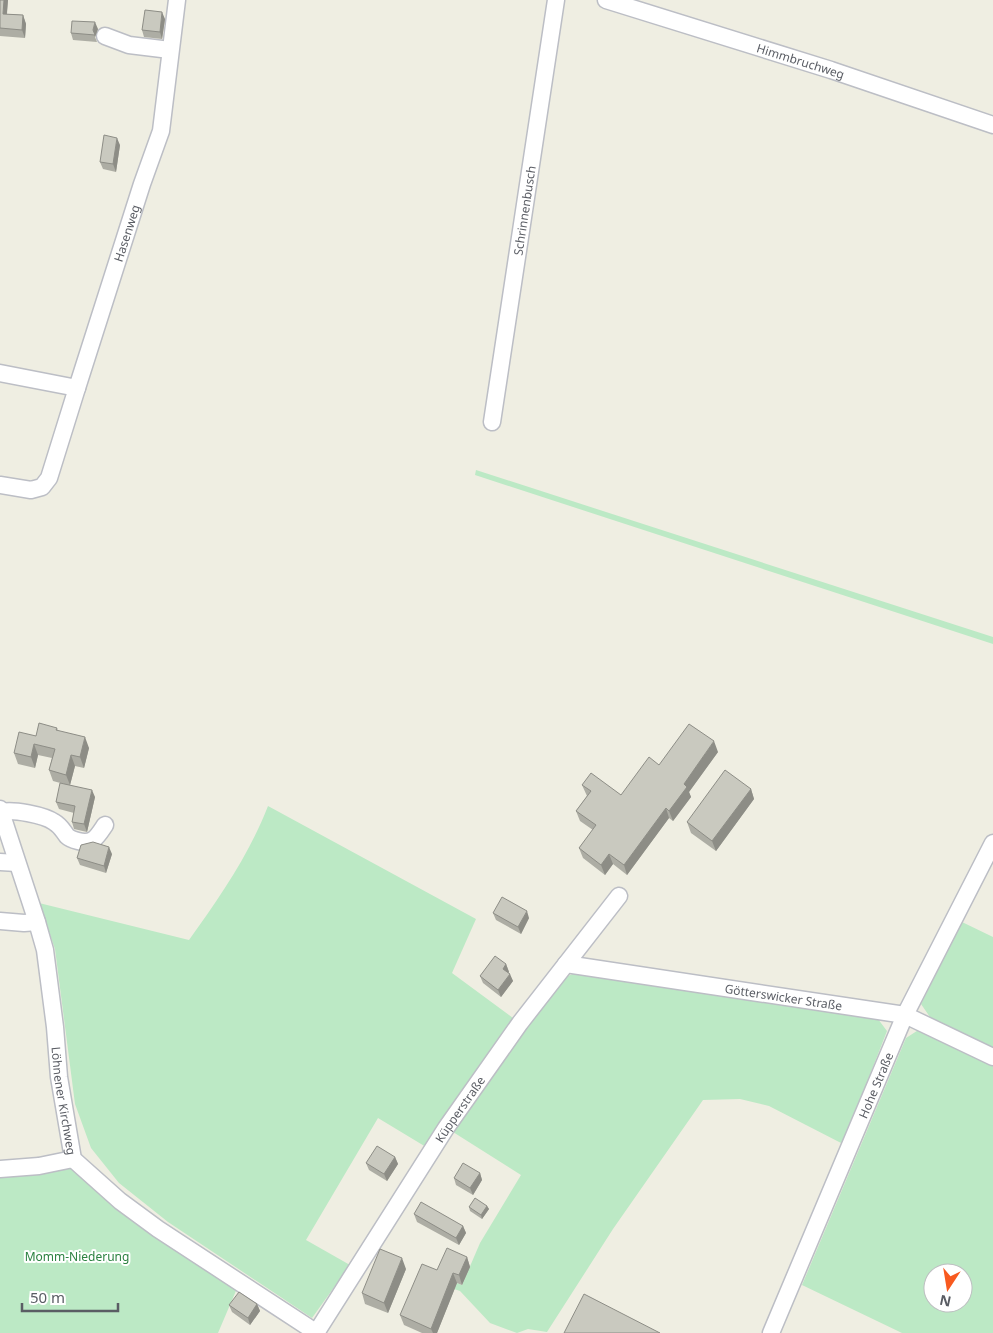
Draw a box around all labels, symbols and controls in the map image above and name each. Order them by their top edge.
street label: Himmbruchweg [755,39,847,83]
street label: Schrinnenbusch [509,164,539,257]
street label: Hasenweg [109,202,143,264]
street label: Götterswicker Straße [724,980,844,1014]
street label: Löhnener Kirchweg [48,1046,81,1156]
street label: Hohe Straße [854,1049,897,1121]
street label: Küpperstraße [431,1072,489,1146]
park label: Momm-Niederung [25,1248,129,1265]
north arrow [923,1263,973,1313]
scale bar [22,1280,119,1312]
text: 50 m [30,1287,65,1307]
text: N [938,1291,953,1312]

